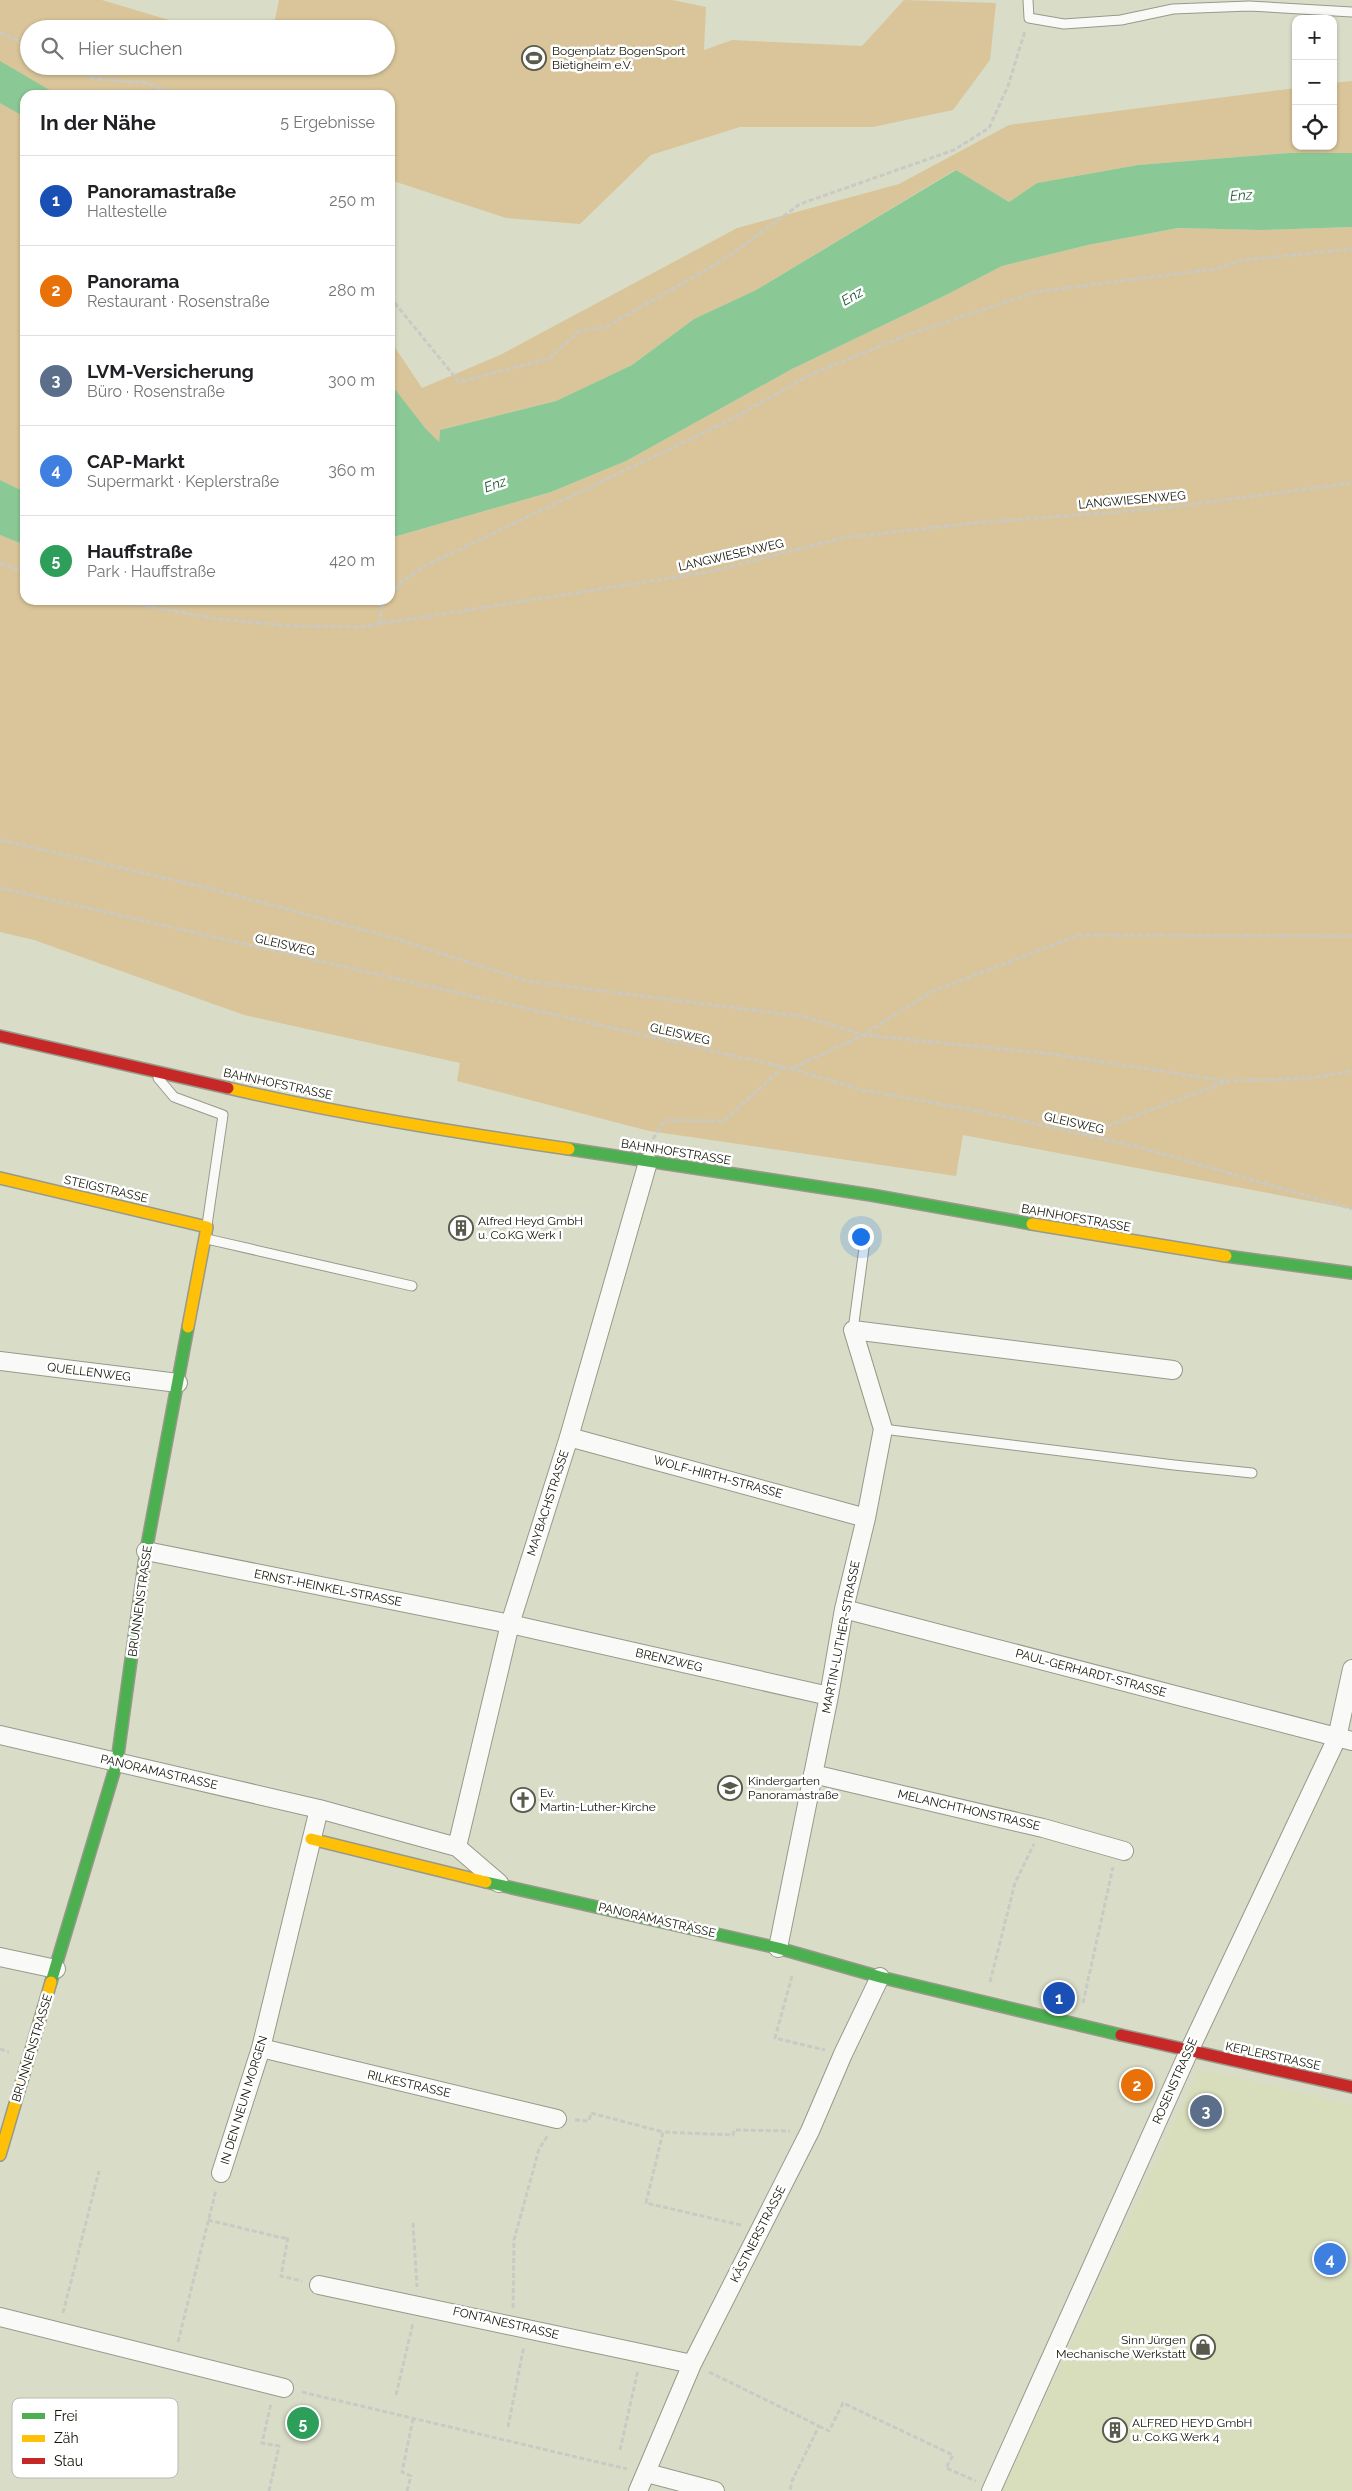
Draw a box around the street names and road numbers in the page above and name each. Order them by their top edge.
street label: LANGWIESENWEG [1078,488,1186,512]
street label: LANGWIESENWEG [677,536,785,574]
street label: GLEISWEG [254,931,316,959]
street label: GLEISWEG [649,1020,711,1048]
street label: BAHNHOFSTRASSE [222,1066,334,1102]
street label: GLEISWEG [1043,1109,1105,1137]
street label: BAHNHOFSTRASSE [620,1136,732,1168]
street label: STEIGSTRASSE [63,1173,149,1205]
street label: BAHNHOFSTRASSE [1020,1201,1132,1235]
street label: QUELLENWEG [46,1360,132,1384]
street label: MAYBACHSTRASSE [524,1448,572,1558]
street label: WOLF-HIRTH-STRASSE [652,1453,784,1501]
street label: BRUNNENSTRASSE [125,1544,155,1658]
street label: MARTIN-LUTHER-STRASSE [819,1559,863,1715]
street label: ERNST-HEINKEL-STRASSE [253,1567,403,1609]
street label: BRENZWEG [634,1646,704,1674]
street label: PAUL-GERHARDT-STRASSE [1014,1646,1168,1700]
street label: PANORAMASTRASSE [99,1752,219,1792]
street label: MELANCHTHONSTRASSE [896,1787,1042,1833]
street label: PANORAMASTRASSE [597,1900,717,1940]
street label: BRUNNENSTRASSE [9,1992,55,2104]
street label: IN DEN NEUN MORGEN [218,2034,270,2166]
street label: ROSENSTRASSE [1150,2036,1200,2126]
street label: KEPLERSTRASSE [1224,2039,1322,2073]
street label: RILKESTRASSE [366,2068,452,2100]
street label: KÄSTNERSTRASSE [727,2183,789,2285]
street label: FONTANESTRASSE [452,2304,560,2342]

